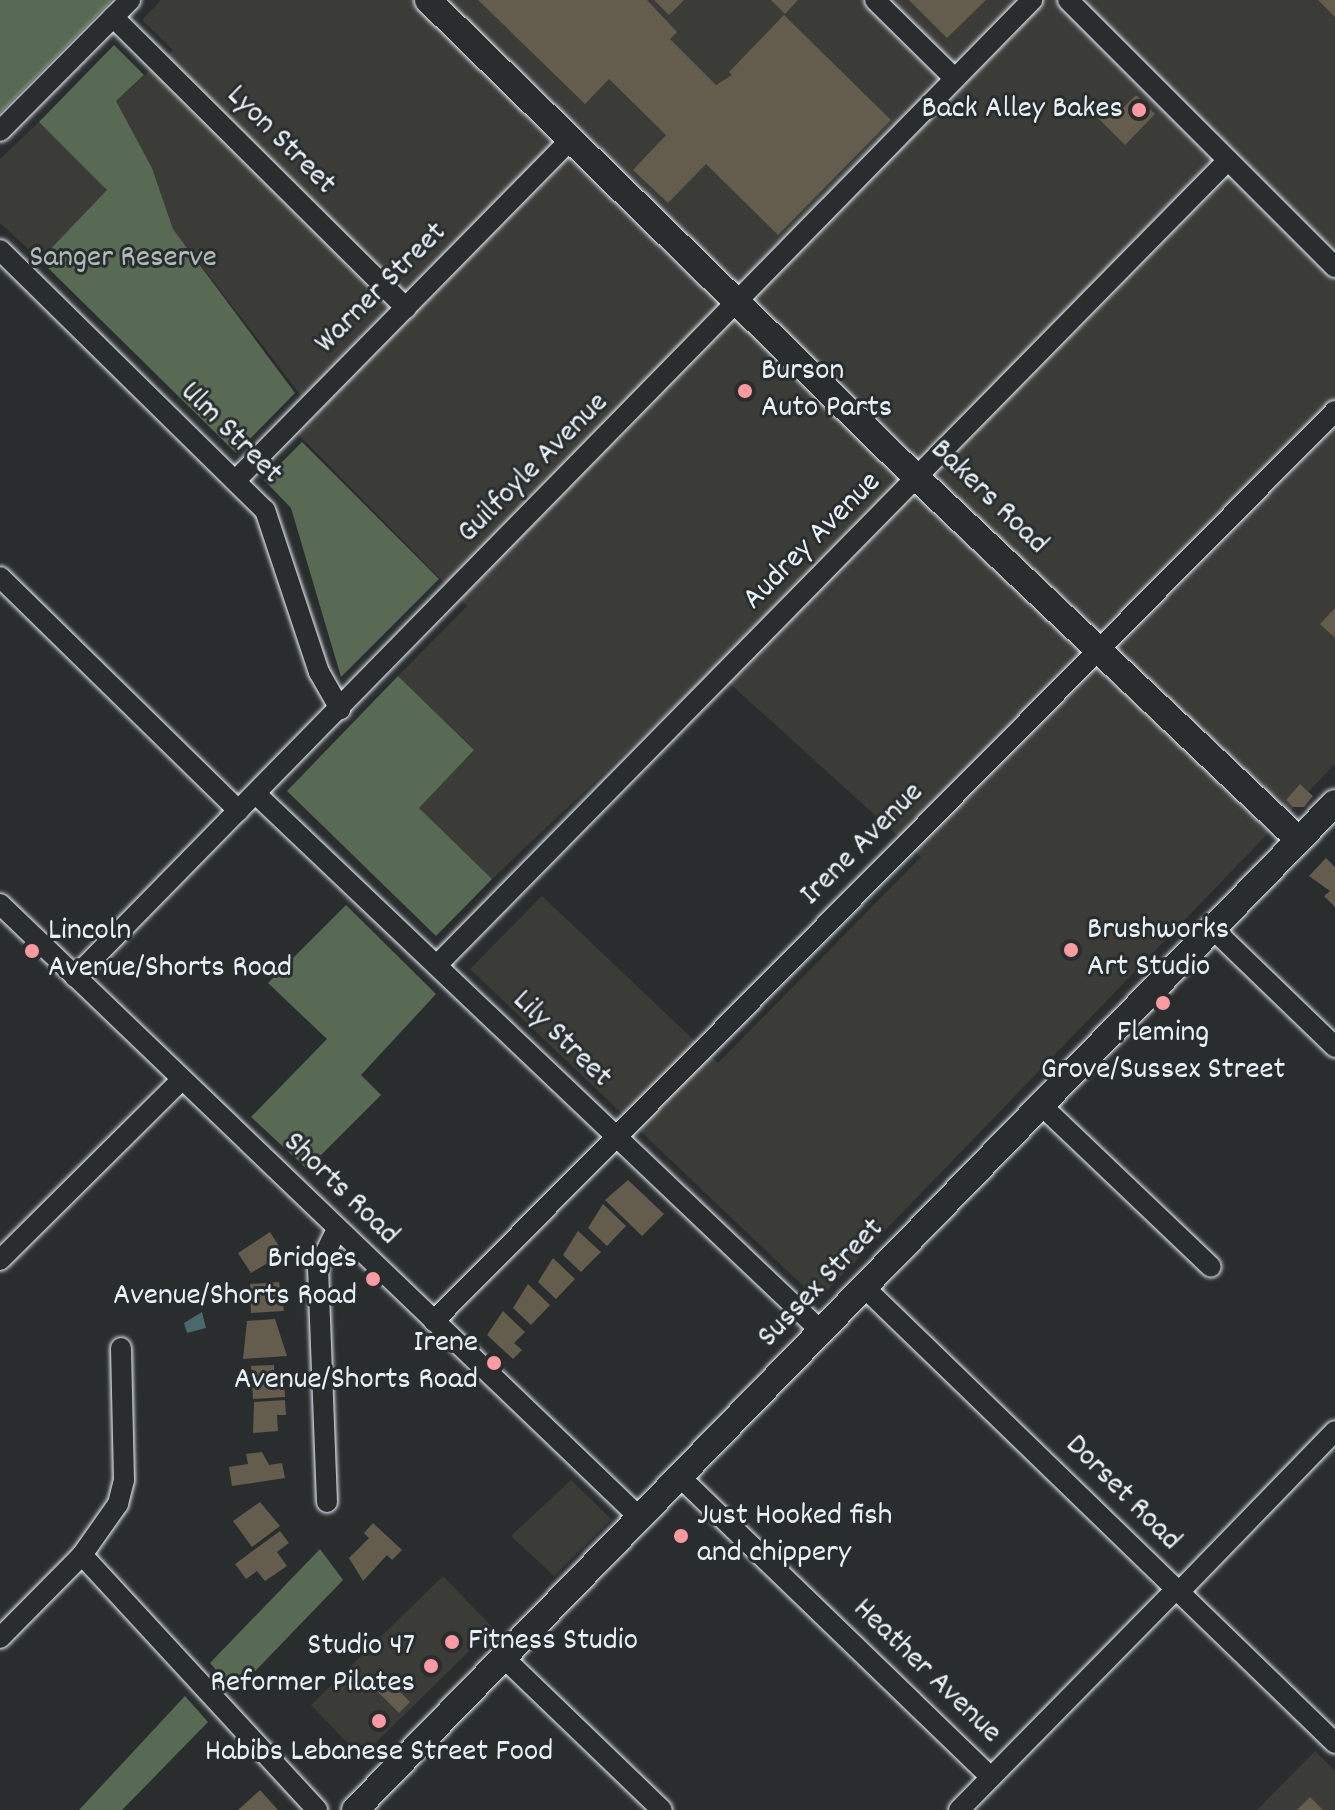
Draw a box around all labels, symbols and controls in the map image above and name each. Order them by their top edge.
street label: Lyon Street [217,78,343,204]
place label: Back Alley Bakes [922,91,1123,129]
marker: Back Alley Bakes [1130,101,1148,119]
street label: Warner Street [308,215,456,363]
park label: Sanger Reserve [29,240,217,278]
place label: Burson Auto Parts [761,354,892,429]
street label: Ulm Street [170,374,290,494]
marker: Burson Auto Parts [736,382,754,400]
street label: Guilfoyle Avenue [450,385,618,553]
street label: Bakers Road [921,432,1055,564]
street label: Audrey Avenue [736,465,890,619]
street label: Irene Avenue [793,775,933,915]
place label: Brushworks Art Studio [1087,913,1229,988]
place label: Lincoln Avenue/Shorts Road [48,914,292,989]
marker: Brushworks Art Studio [1062,941,1080,959]
marker: Lincoln Avenue/Shorts Road [23,942,41,960]
street label: Lily Street [503,983,619,1097]
marker: Fleming Grove/Sussex Street [1154,994,1172,1012]
place label: Fleming Grove/Sussex Street [1041,1016,1285,1091]
street label: Shorts Road [274,1125,406,1255]
street label: Sussex Street [751,1211,893,1357]
place label: Bridges Avenue/Shorts Road [113,1242,357,1317]
marker: Bridges Avenue/Shorts Road [364,1270,382,1288]
place label: Irene Avenue/Shorts Road [234,1326,478,1401]
marker: Irene Avenue/Shorts Road [485,1354,503,1372]
street label: Dorset Road [1056,1428,1188,1560]
place label: Just Hooked fish and chippery [697,1499,892,1574]
marker: Just Hooked fish and chippery [672,1527,690,1545]
street label: Heather Avenue [843,1591,1009,1753]
place label: Fitness Studio [468,1623,638,1661]
place label: Studio 47 Reformer Pilates [210,1629,415,1704]
marker: Fitness Studio [443,1633,461,1651]
marker: Studio 47 Reformer Pilates [422,1657,440,1675]
marker: Habibs Lebanese Street Food [370,1712,388,1730]
place label: Habibs Lebanese Street Food [205,1734,553,1772]

